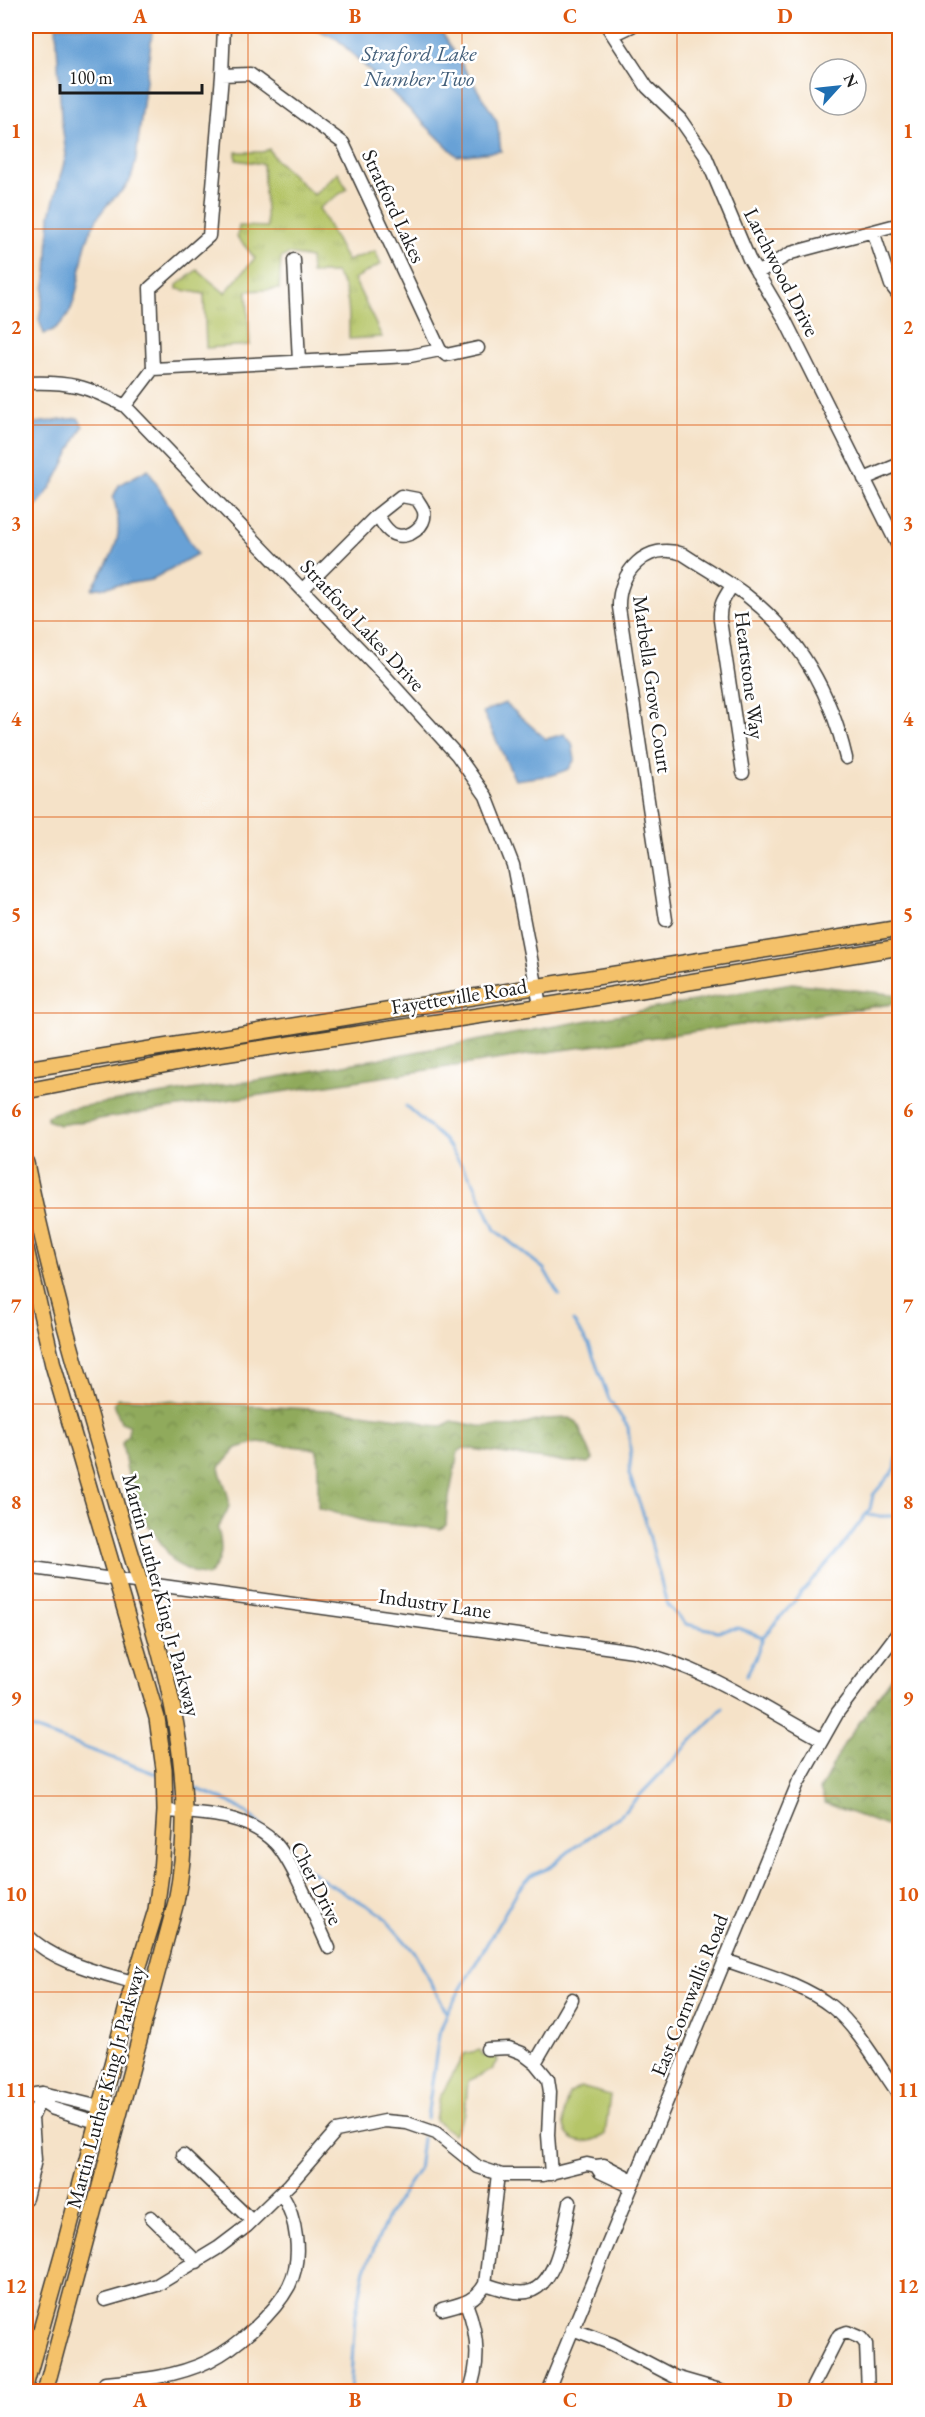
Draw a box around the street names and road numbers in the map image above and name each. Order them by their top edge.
street label: Stratford Lakes [356,145,432,267]
street label: Larchwood Drive [738,203,826,341]
street label: Stratford Lakes Drive [295,553,431,697]
street label: Marbella Grove Court [627,593,679,775]
street label: Heartstone Way [729,609,771,741]
street label: Fayetteville Road [389,972,529,1020]
street label: Martin Luther King Jr Parkway [117,1471,208,1720]
street label: Industry Lane [377,1582,493,1624]
street label: Cher Drive [285,1837,349,1929]
street label: East Cornwallis Road [644,1910,734,2080]
street label: Martin Luther King Jr Parkway [60,1962,151,2211]

